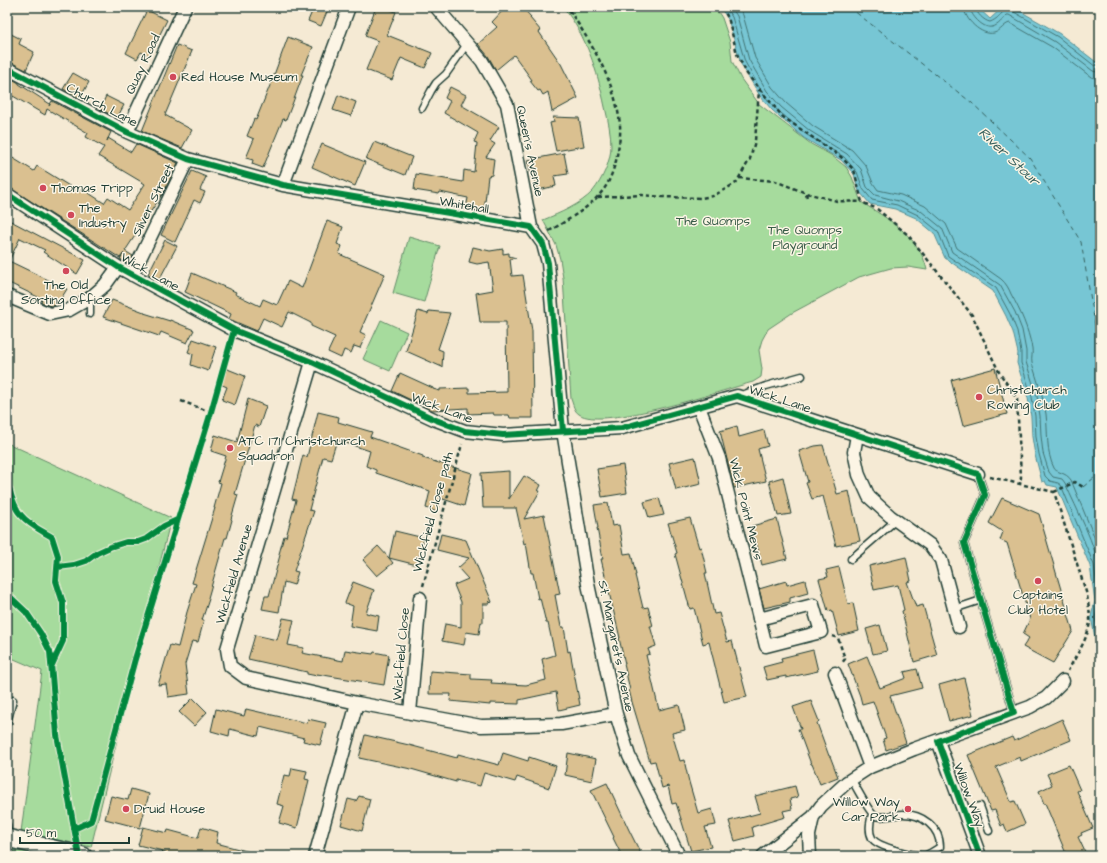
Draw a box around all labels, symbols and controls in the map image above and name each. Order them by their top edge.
street label: Quay Road [121,31,166,98]
place label: Red House Museum [181,68,298,86]
marker: Red House Museum [168,72,178,82]
street label: Church Lane [63,79,141,131]
street label: Queen's Avenue [512,104,548,198]
water label: River Stour [974,123,1045,192]
street label: Silver Street [128,160,179,239]
place label: Thomas Tripp [51,179,133,197]
marker: Thomas Tripp [38,183,48,193]
street label: Whitehall [438,192,490,218]
place label: The Industry [79,199,127,233]
marker: The Industry [66,210,76,220]
park label: The Quomps [676,212,750,230]
park label: The Quomps Playground [768,221,842,255]
street label: Wick Lane [117,248,183,296]
marker: The Old Sorting Office [61,266,71,276]
place label: The Old Sorting Office [21,276,111,310]
street label: Wick Lane [746,380,814,418]
place label: Christchurch Rowing Club [987,381,1067,415]
street label: Wick Lane [409,388,475,428]
marker: Christchurch Rowing Club [974,392,984,402]
place label: ATC 171 Christchurch Squadron [238,432,366,465]
marker: ATC 171 Christchurch Squadron [225,443,235,453]
street label: Wickfield Close path [408,449,458,574]
street label: Wick Point Mews [725,456,768,563]
street label: Wickfield Avenue [211,522,257,626]
marker: Captains Club Hotel [1033,576,1043,586]
street label: St. Margaret's Avenue [592,579,639,714]
place label: Captains Club Hotel [1008,586,1068,619]
street label: Wickfield Close [388,607,414,701]
street label: Willow Way [948,760,989,830]
place label: Willow Way Car Park [833,793,900,826]
place label: Druid House [134,800,205,818]
marker: Druid House [121,804,131,814]
marker: Willow Way Car Park [903,804,913,814]
scale bar [20,819,129,845]
text: 50 m [26,825,57,842]

